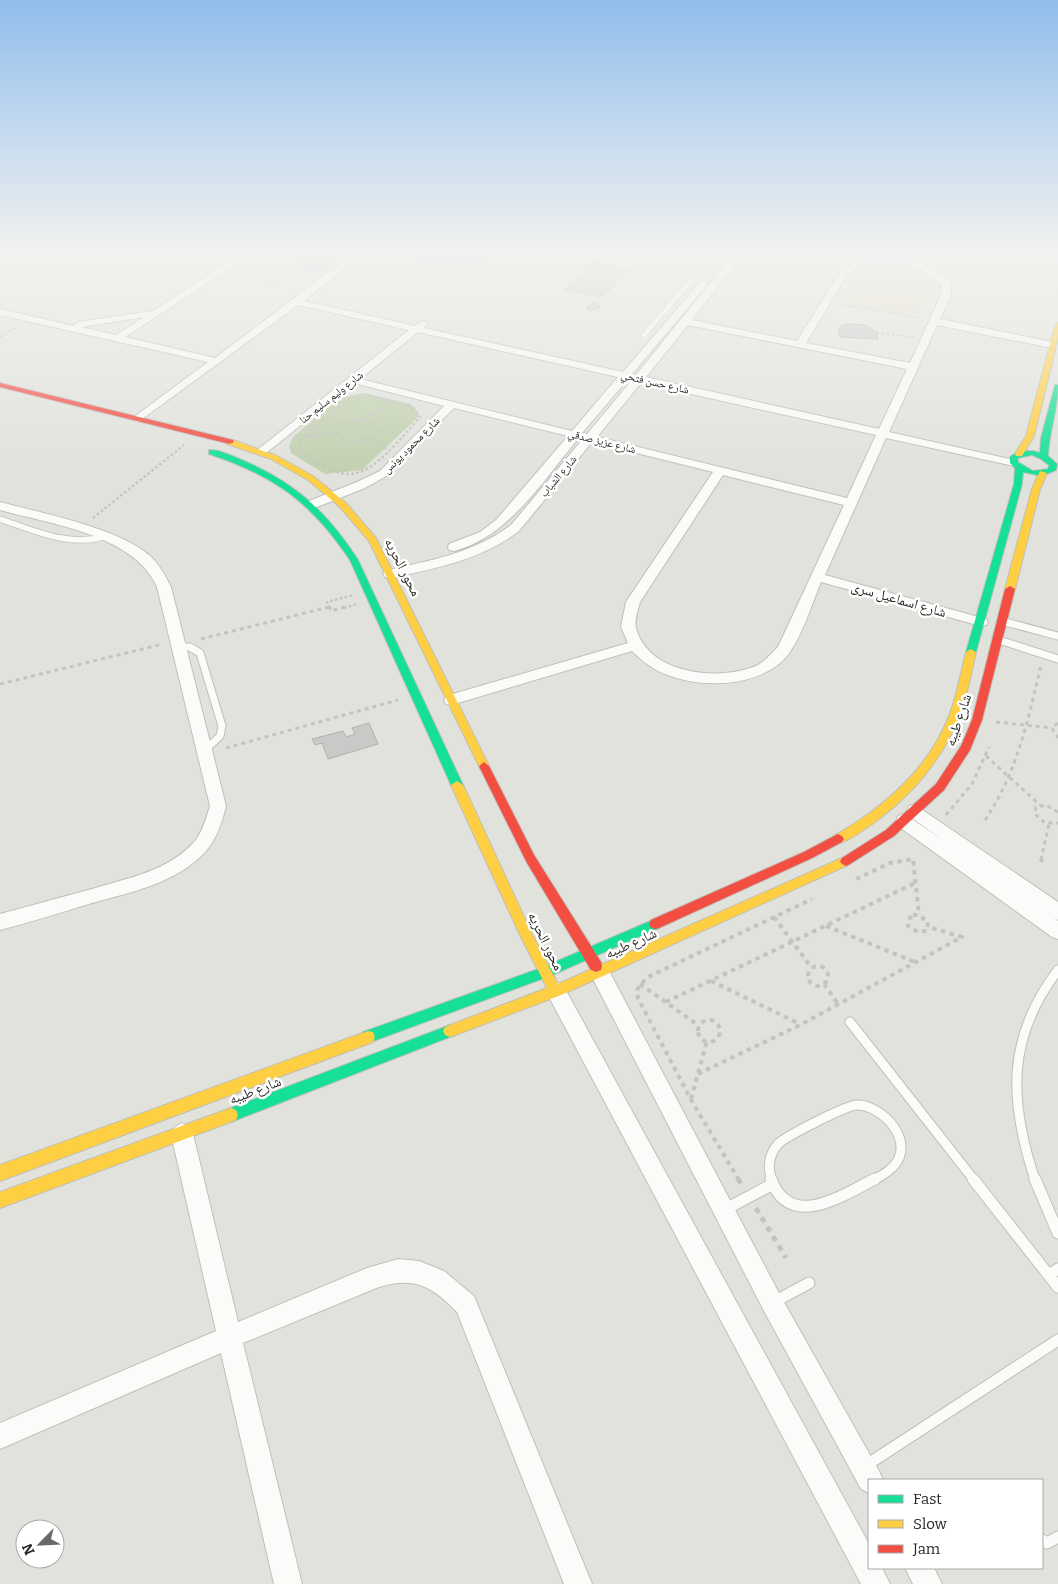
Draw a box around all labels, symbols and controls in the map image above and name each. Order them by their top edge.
street label: شارع وليم سليم حنا [297,368,366,427]
street label: شارع حسن فتحي [619,368,690,398]
street label: شارع محمود يونس [380,414,442,476]
street label: شارع عزيز صدقي [566,427,637,458]
street label: شارع الشباب [537,453,579,500]
street label: محور الحريه [381,535,424,599]
street label: شارع اسماعيل سرى [849,578,948,622]
street label: شارع طيبه [942,692,976,749]
street label: محور الحريه [524,909,567,973]
street label: شارع طيبه [603,925,660,963]
street label: شارع طيبه [227,1073,284,1109]
legend [868,1479,1043,1569]
text: Fast [913,1490,942,1508]
text: Slow [913,1515,948,1533]
north arrow [15,1519,65,1569]
text: Jam [912,1540,941,1558]
text: N [19,1541,39,1557]

